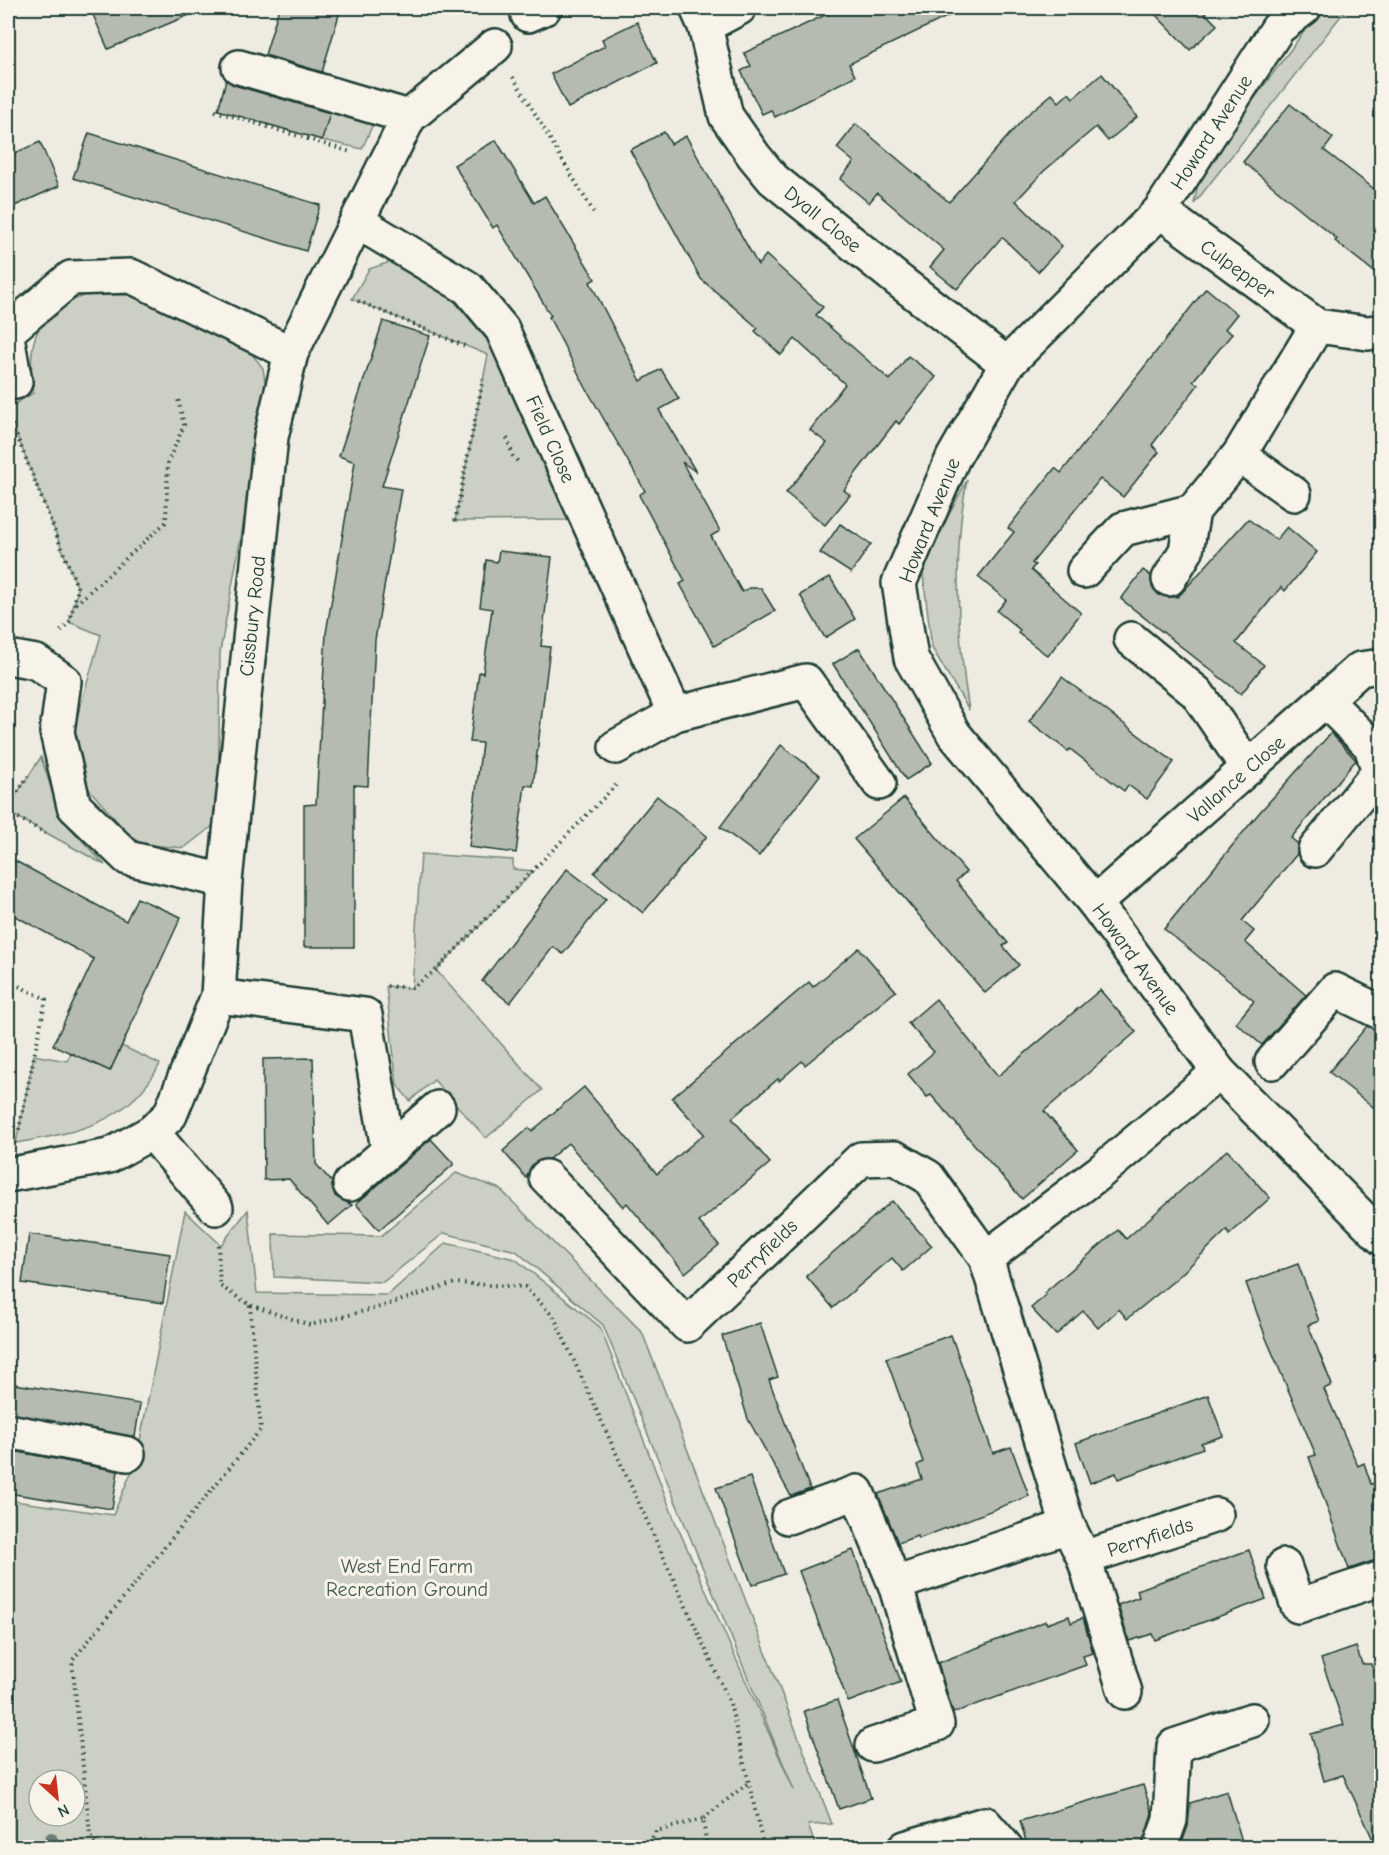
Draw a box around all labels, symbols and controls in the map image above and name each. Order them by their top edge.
street label: Howard Avenue [1166,71,1257,194]
street label: Dyall Close [780,181,866,257]
street label: Culpepper [1196,235,1280,304]
street label: Field Close [521,392,580,486]
street label: Howard Avenue [894,455,965,586]
street label: Cissbury Road [235,555,270,677]
street label: Vallance Close [1183,731,1290,828]
street label: Howard Avenue [1087,899,1184,1020]
street label: Perryfields [722,1214,802,1292]
street label: Perryfields [1104,1513,1196,1562]
park label: West End Farm Recreation Ground [326,1555,488,1601]
north arrow [27,1768,87,1828]
text: N [55,1800,72,1821]

